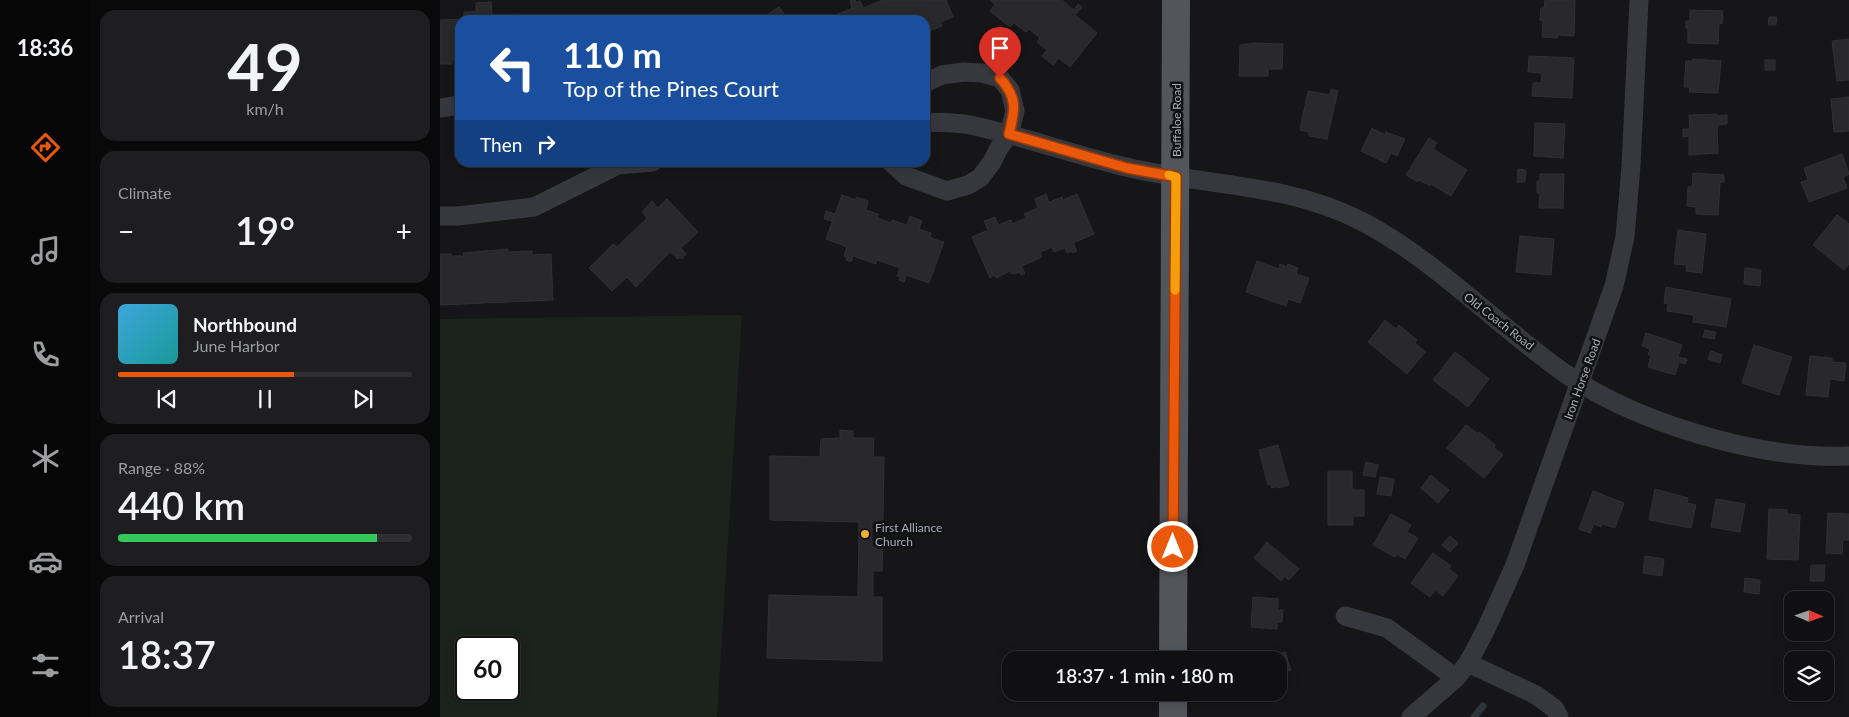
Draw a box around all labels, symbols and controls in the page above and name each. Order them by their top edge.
text: 49 [227,27,303,105]
pin [979,27,1021,78]
text: 110 m [563,33,662,75]
text: 18:36 [17,34,73,61]
icon: arrive [986,34,1014,62]
icon: left [480,35,545,100]
text: Top of the Pines Court [563,75,779,102]
street label: Buffaloe Road [1169,83,1184,157]
text: km/h [246,99,284,118]
icon: directions [28,130,63,165]
icon: right [532,130,560,158]
text: Then [480,133,522,156]
text: Climate [118,183,171,202]
text: 19° [235,207,295,253]
text: − [118,214,134,248]
text: + [396,214,412,248]
icon: music [28,233,63,268]
street label: Old Coach Road [1461,289,1537,353]
text: Northbound [193,313,297,336]
text: June Harbor [193,336,280,355]
street label: Iron Horse Road [1560,336,1604,422]
icon: phone [28,337,63,372]
icon: previous [153,385,181,413]
icon: pause [251,385,279,413]
icon: next [349,385,377,413]
icon: climate [28,441,63,476]
text: Range · 88% [118,458,205,477]
text: 440 km [118,482,245,528]
place label: First Alliance Church [875,520,942,549]
position arrow [1146,520,1198,572]
marker: First Alliance Church [859,528,871,540]
icon: car [28,544,63,579]
north arrow [1784,591,1834,641]
map controls [1784,591,1834,701]
text: Arrival [118,607,164,626]
text: 18:37 [118,631,216,677]
speed limit sign: 60 [455,636,520,701]
icon: filters [28,648,63,683]
button: layers [1784,651,1834,701]
text: 18:37 · 1 min · 180 m [1055,664,1234,687]

